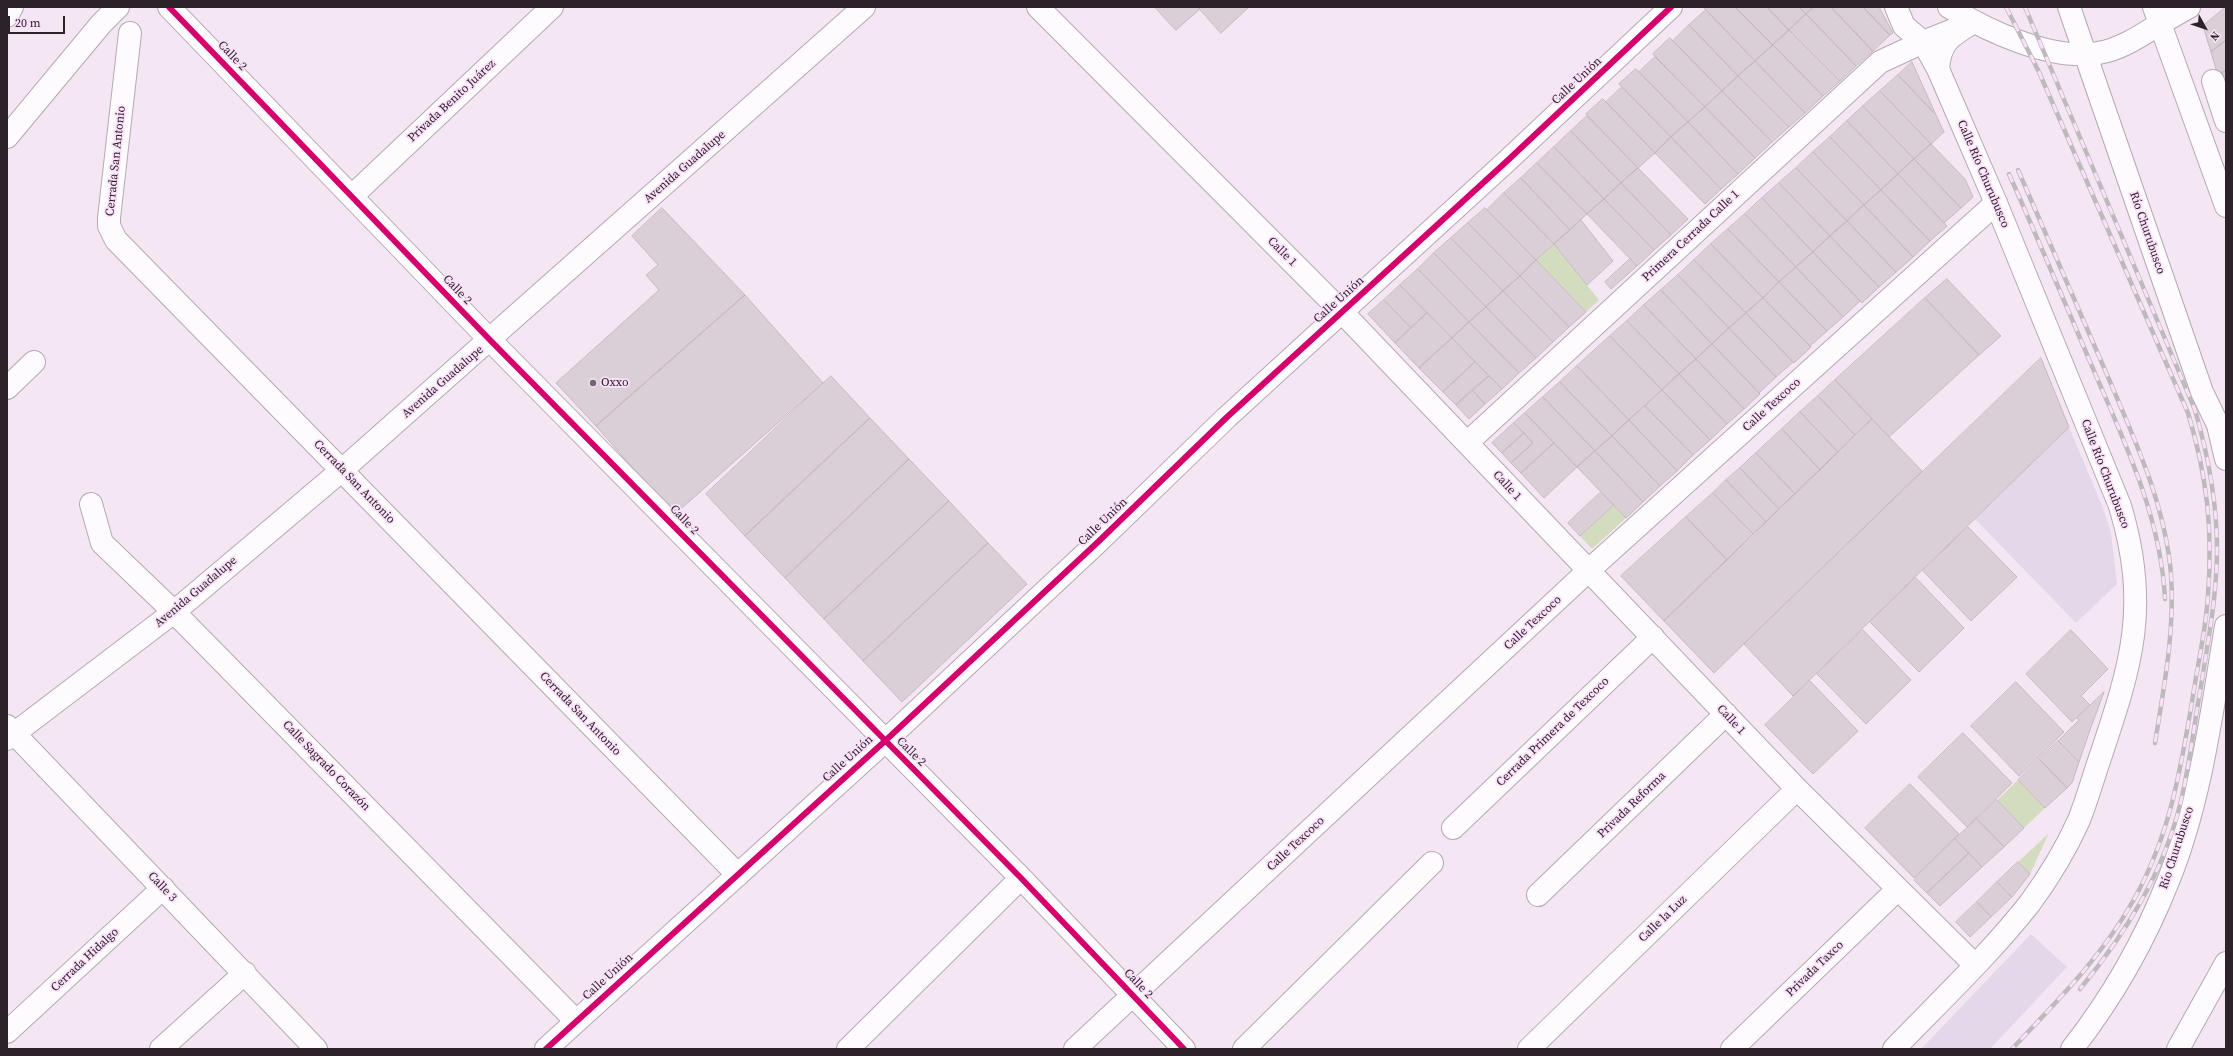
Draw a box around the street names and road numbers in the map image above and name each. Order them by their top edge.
street label: Calle 2 [214,38,250,74]
street label: Calle Unión [1549,54,1605,108]
street label: Privada Benito Juárez [405,57,499,145]
street label: Cerrada San Antonio [103,105,129,217]
street label: Calle Río Churubusco [1954,118,2012,230]
street label: Avenida Guadalupe [641,128,729,206]
street label: Primera Cerrada Calle 1 [1639,187,1743,285]
street label: Río Churubusco [2126,190,2168,276]
street label: Calle 1 [1264,234,1300,270]
street label: Calle 2 [439,272,475,308]
street label: Calle Unión [1311,274,1367,326]
street label: Avenida Guadalupe [399,343,487,421]
street label: Calle Texcoco [1740,375,1804,435]
street label: Calle Río Churubusco [2078,417,2132,531]
street label: Cerrada San Antonio [310,437,398,527]
street label: Calle 1 [1490,468,1524,504]
street label: Calle Unión [1075,495,1131,549]
street label: Calle 2 [666,502,702,538]
street label: Avenida Guadalupe [152,553,240,631]
street label: Calle Texcoco [1501,593,1565,653]
street label: Cerrada San Antonio [536,669,624,759]
street label: Cerrada Primera de Texcoco [1494,674,1612,790]
street label: Calle 1 [1714,702,1748,738]
street label: Calle Sagrado Corazón [279,718,373,814]
street label: Calle Unión [820,733,876,785]
street label: Calle 2 [893,734,929,770]
street label: Privada Reforma [1595,769,1669,841]
street label: Río Churubusco [2157,805,2197,891]
street label: Calle Texcoco [1264,814,1328,874]
street label: Calle 3 [144,869,180,905]
street label: Calle la Luz [1636,892,1690,946]
street label: Cerrada Hidalgo [48,925,122,995]
street label: Privada Taxco [1783,938,1847,1000]
street label: Calle Unión [580,951,636,1003]
street label: Calle 2 [1120,966,1156,1002]

